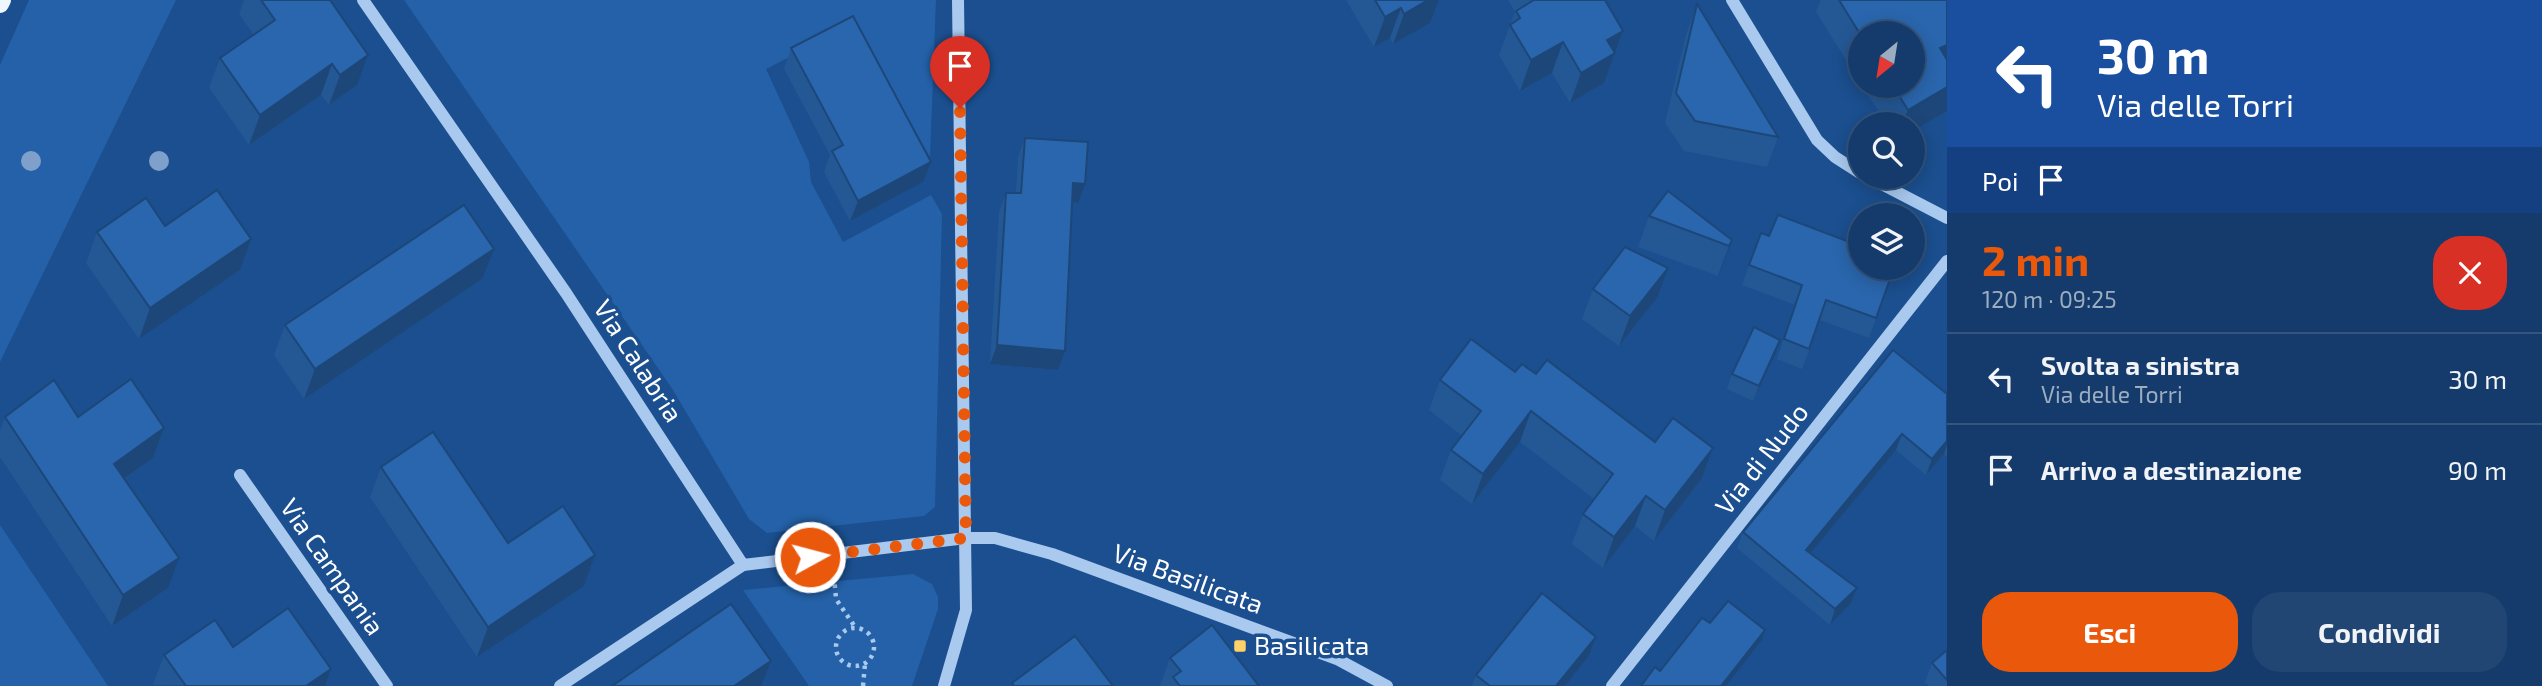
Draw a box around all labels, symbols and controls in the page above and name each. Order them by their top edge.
north arrow [1848,21,1925,98]
map controls [1848,21,1925,280]
text: 30 m [2097,25,2209,84]
icon: left [1982,28,2073,119]
pin [930,36,990,108]
icon: arrive [941,47,979,85]
text: Via delle Torri [2097,85,2294,123]
button: search [1848,112,1925,189]
icon: arrive [2032,161,2070,199]
text: Poi [1982,165,2018,196]
button: layers [1848,203,1925,280]
text: 2 min [1982,234,2089,284]
button: close [2433,236,2507,310]
text: 120 m · 09:25 [1982,285,2117,313]
street label: Via Calabria [588,293,690,427]
text: Svolta a sinistra [2041,349,2240,380]
icon: left [1982,360,2020,398]
text: 30 m [2448,363,2507,394]
text: Via delle Torri [2041,380,2183,408]
street label: Via di Nudo [1708,396,1814,520]
icon: arrive [1982,451,2020,489]
text: Arrivo a destinazione [2041,454,2302,485]
text: 90 m [2448,454,2507,485]
street label: Via Campania [275,492,392,640]
position arrow [773,520,847,594]
street label: Via Basilicata [1109,536,1268,619]
button: Esci [1982,592,2238,672]
button: Condividi [2252,592,2507,672]
place label: Basilicata [1254,629,1369,660]
marker: Basilicata [1232,638,1248,654]

